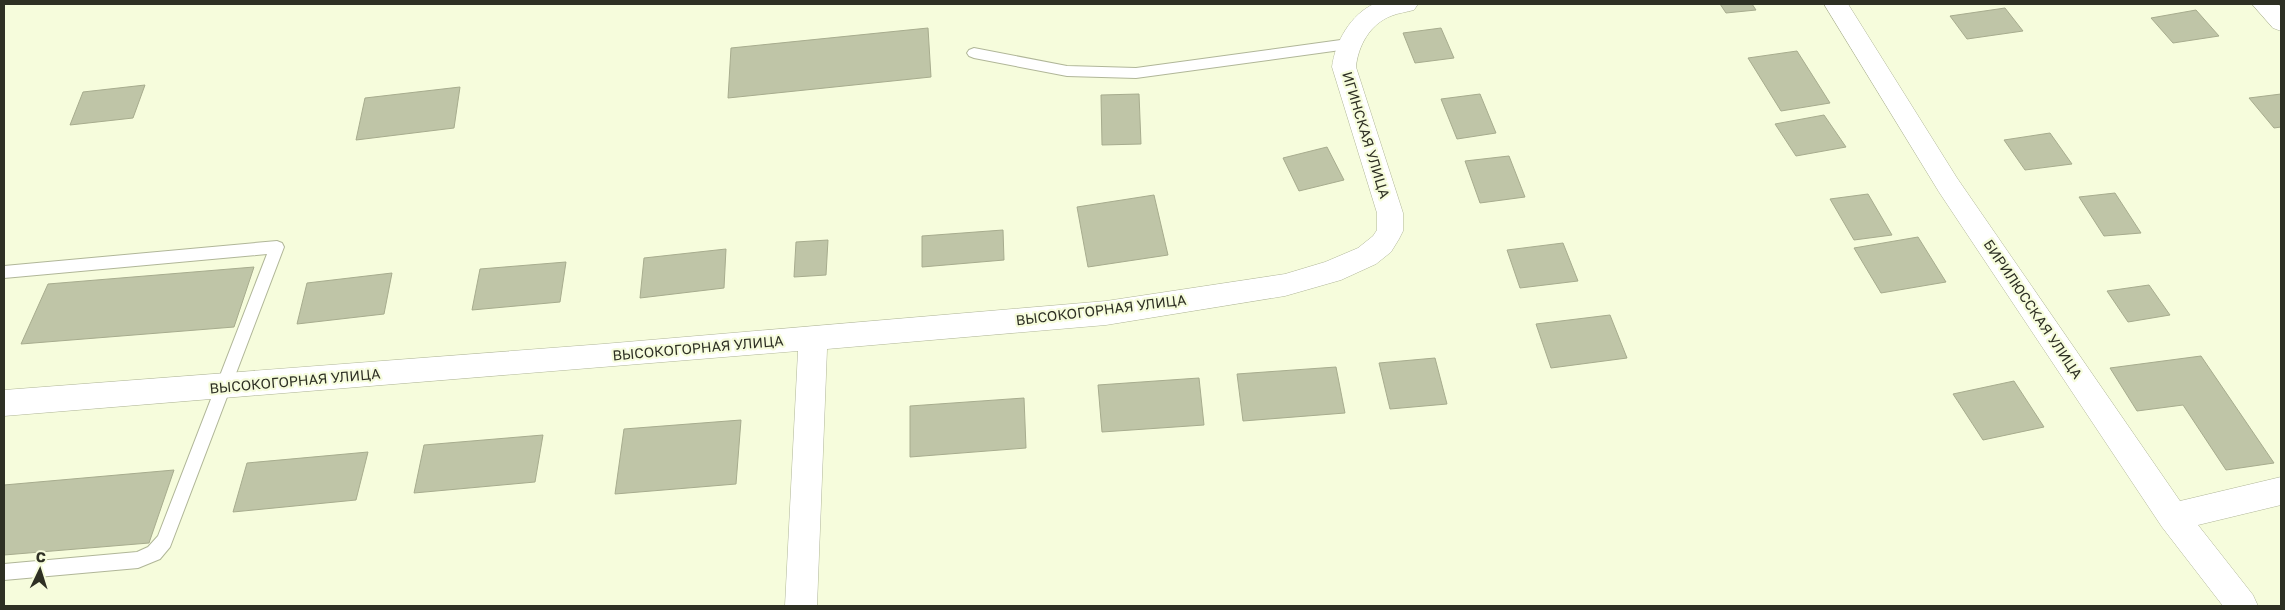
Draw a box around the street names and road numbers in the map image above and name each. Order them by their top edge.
street label: ИГИНСКАЯ УЛИЦА [1339,69,1394,201]
street label: БИРИЛЮССКАЯ УЛИЦА [1980,236,2087,382]
street label: ВЫСОКОГОРНАЯ УЛИЦА [1015,291,1188,328]
street label: ВЫСОКОГОРНАЯ УЛИЦА [612,332,785,363]
street label: ВЫСОКОГОРНАЯ УЛИЦА [209,365,382,396]

